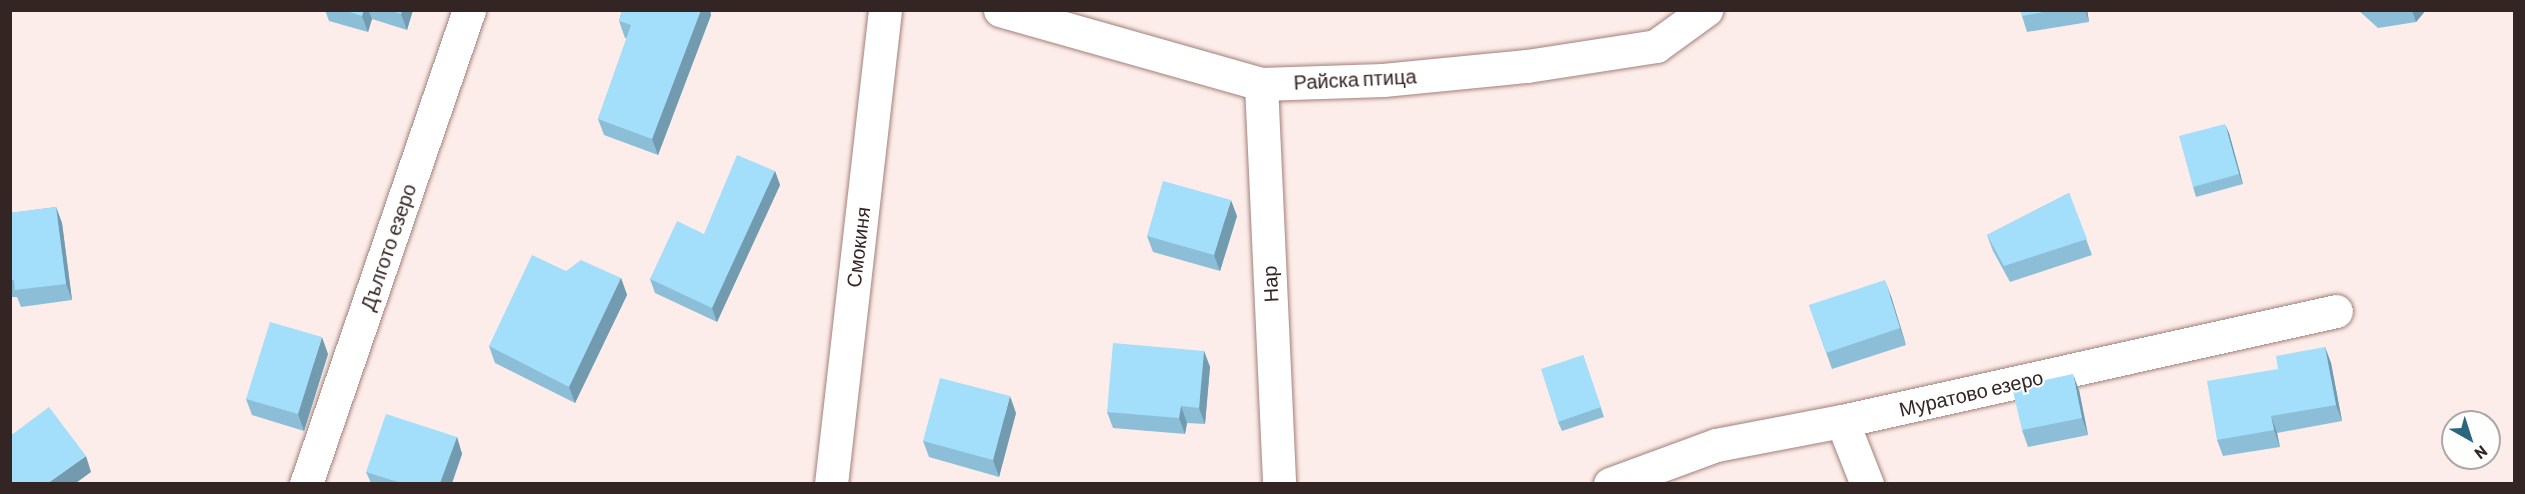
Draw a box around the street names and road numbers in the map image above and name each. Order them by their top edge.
street label: Райска птица [1293,64,1417,94]
street label: Дългото езеро [355,181,421,313]
street label: Смокиня [841,205,875,289]
street label: Нар [1257,265,1283,303]
street label: Муратово езеро [1897,365,2045,421]

